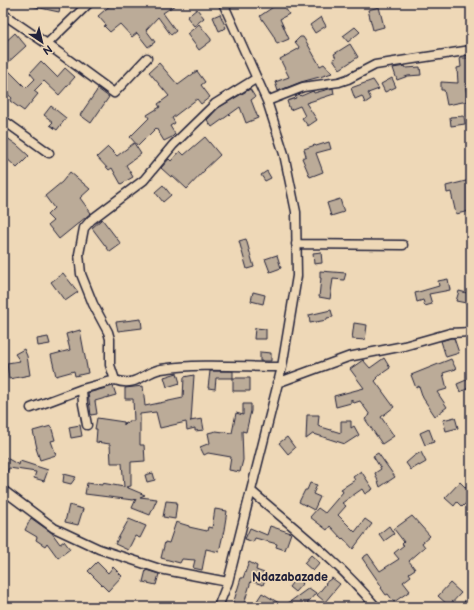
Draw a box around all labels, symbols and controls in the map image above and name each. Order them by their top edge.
north arrow [22,22,62,62]
text: N [40,42,55,57]
district label: Ndazabazade [252,570,328,585]

